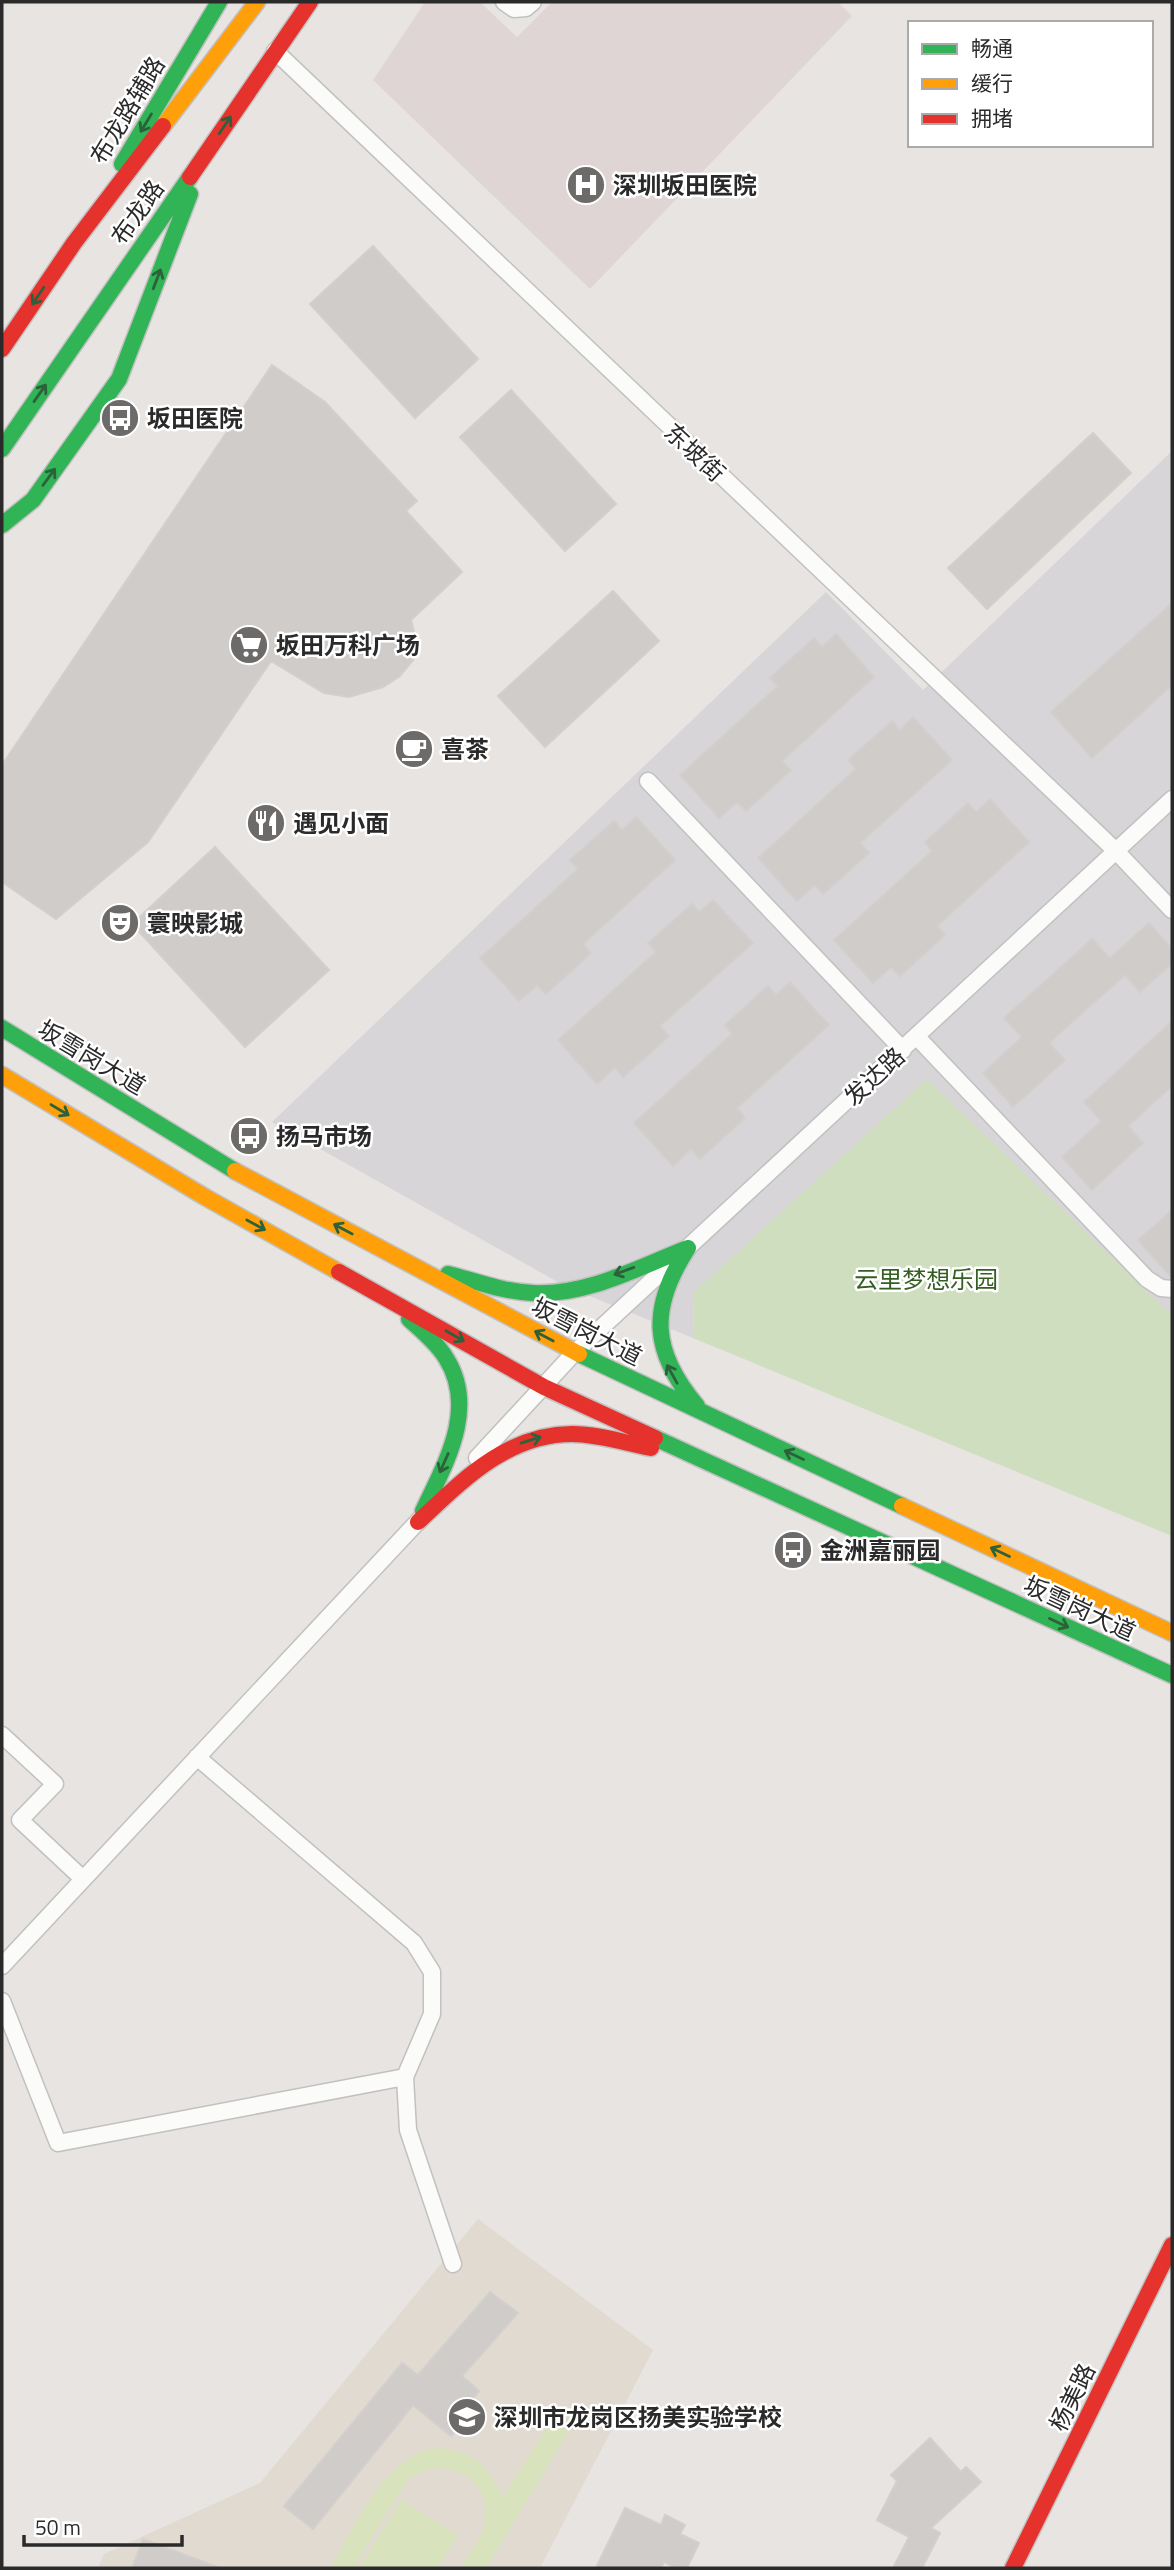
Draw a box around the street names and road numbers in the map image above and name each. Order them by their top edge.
street label: 布龙路辅路 [81,49,173,171]
street label: 布龙路 [102,172,172,252]
street label: 东坡街 [656,414,734,490]
street label: 坂雪岗大道 [31,1011,153,1103]
street label: 发达路 [835,1038,913,1114]
street label: 坂雪岗大道 [525,1288,649,1374]
street label: 坂雪岗大道 [1018,1566,1142,1650]
street label: 杨美路 [1040,2357,1104,2437]

